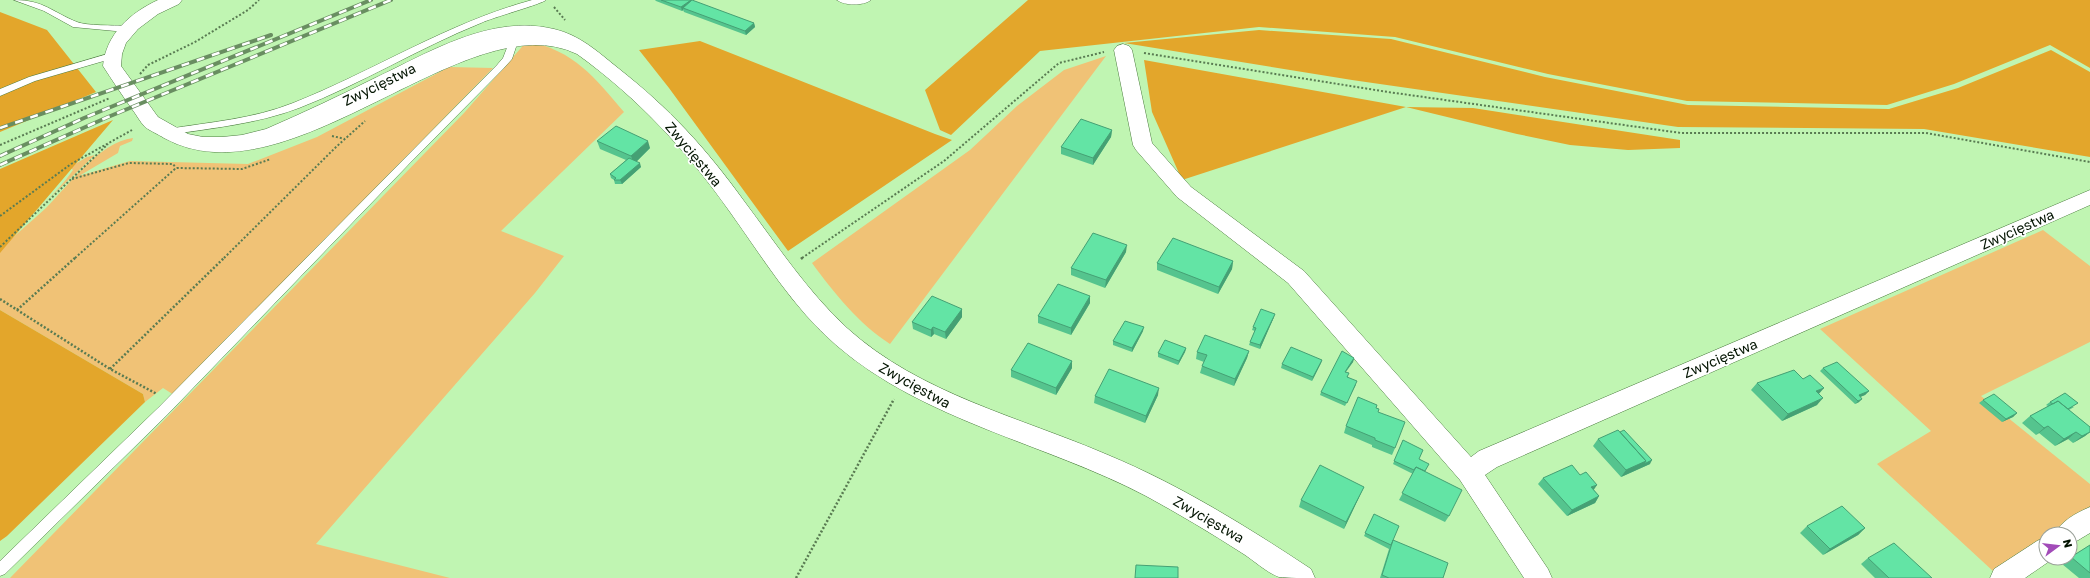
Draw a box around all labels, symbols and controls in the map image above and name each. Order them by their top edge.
street label: Zwycięstwa [340,59,418,109]
street label: Zwycięstwa [662,118,726,190]
street label: Zwycięstwa [1977,205,2057,253]
street label: Zwycięstwa [1680,335,1760,381]
street label: Zwycięstwa [876,358,954,412]
street label: Zwycięstwa [1171,492,1247,546]
north arrow [2038,526,2078,566]
text: N [2061,538,2076,549]

